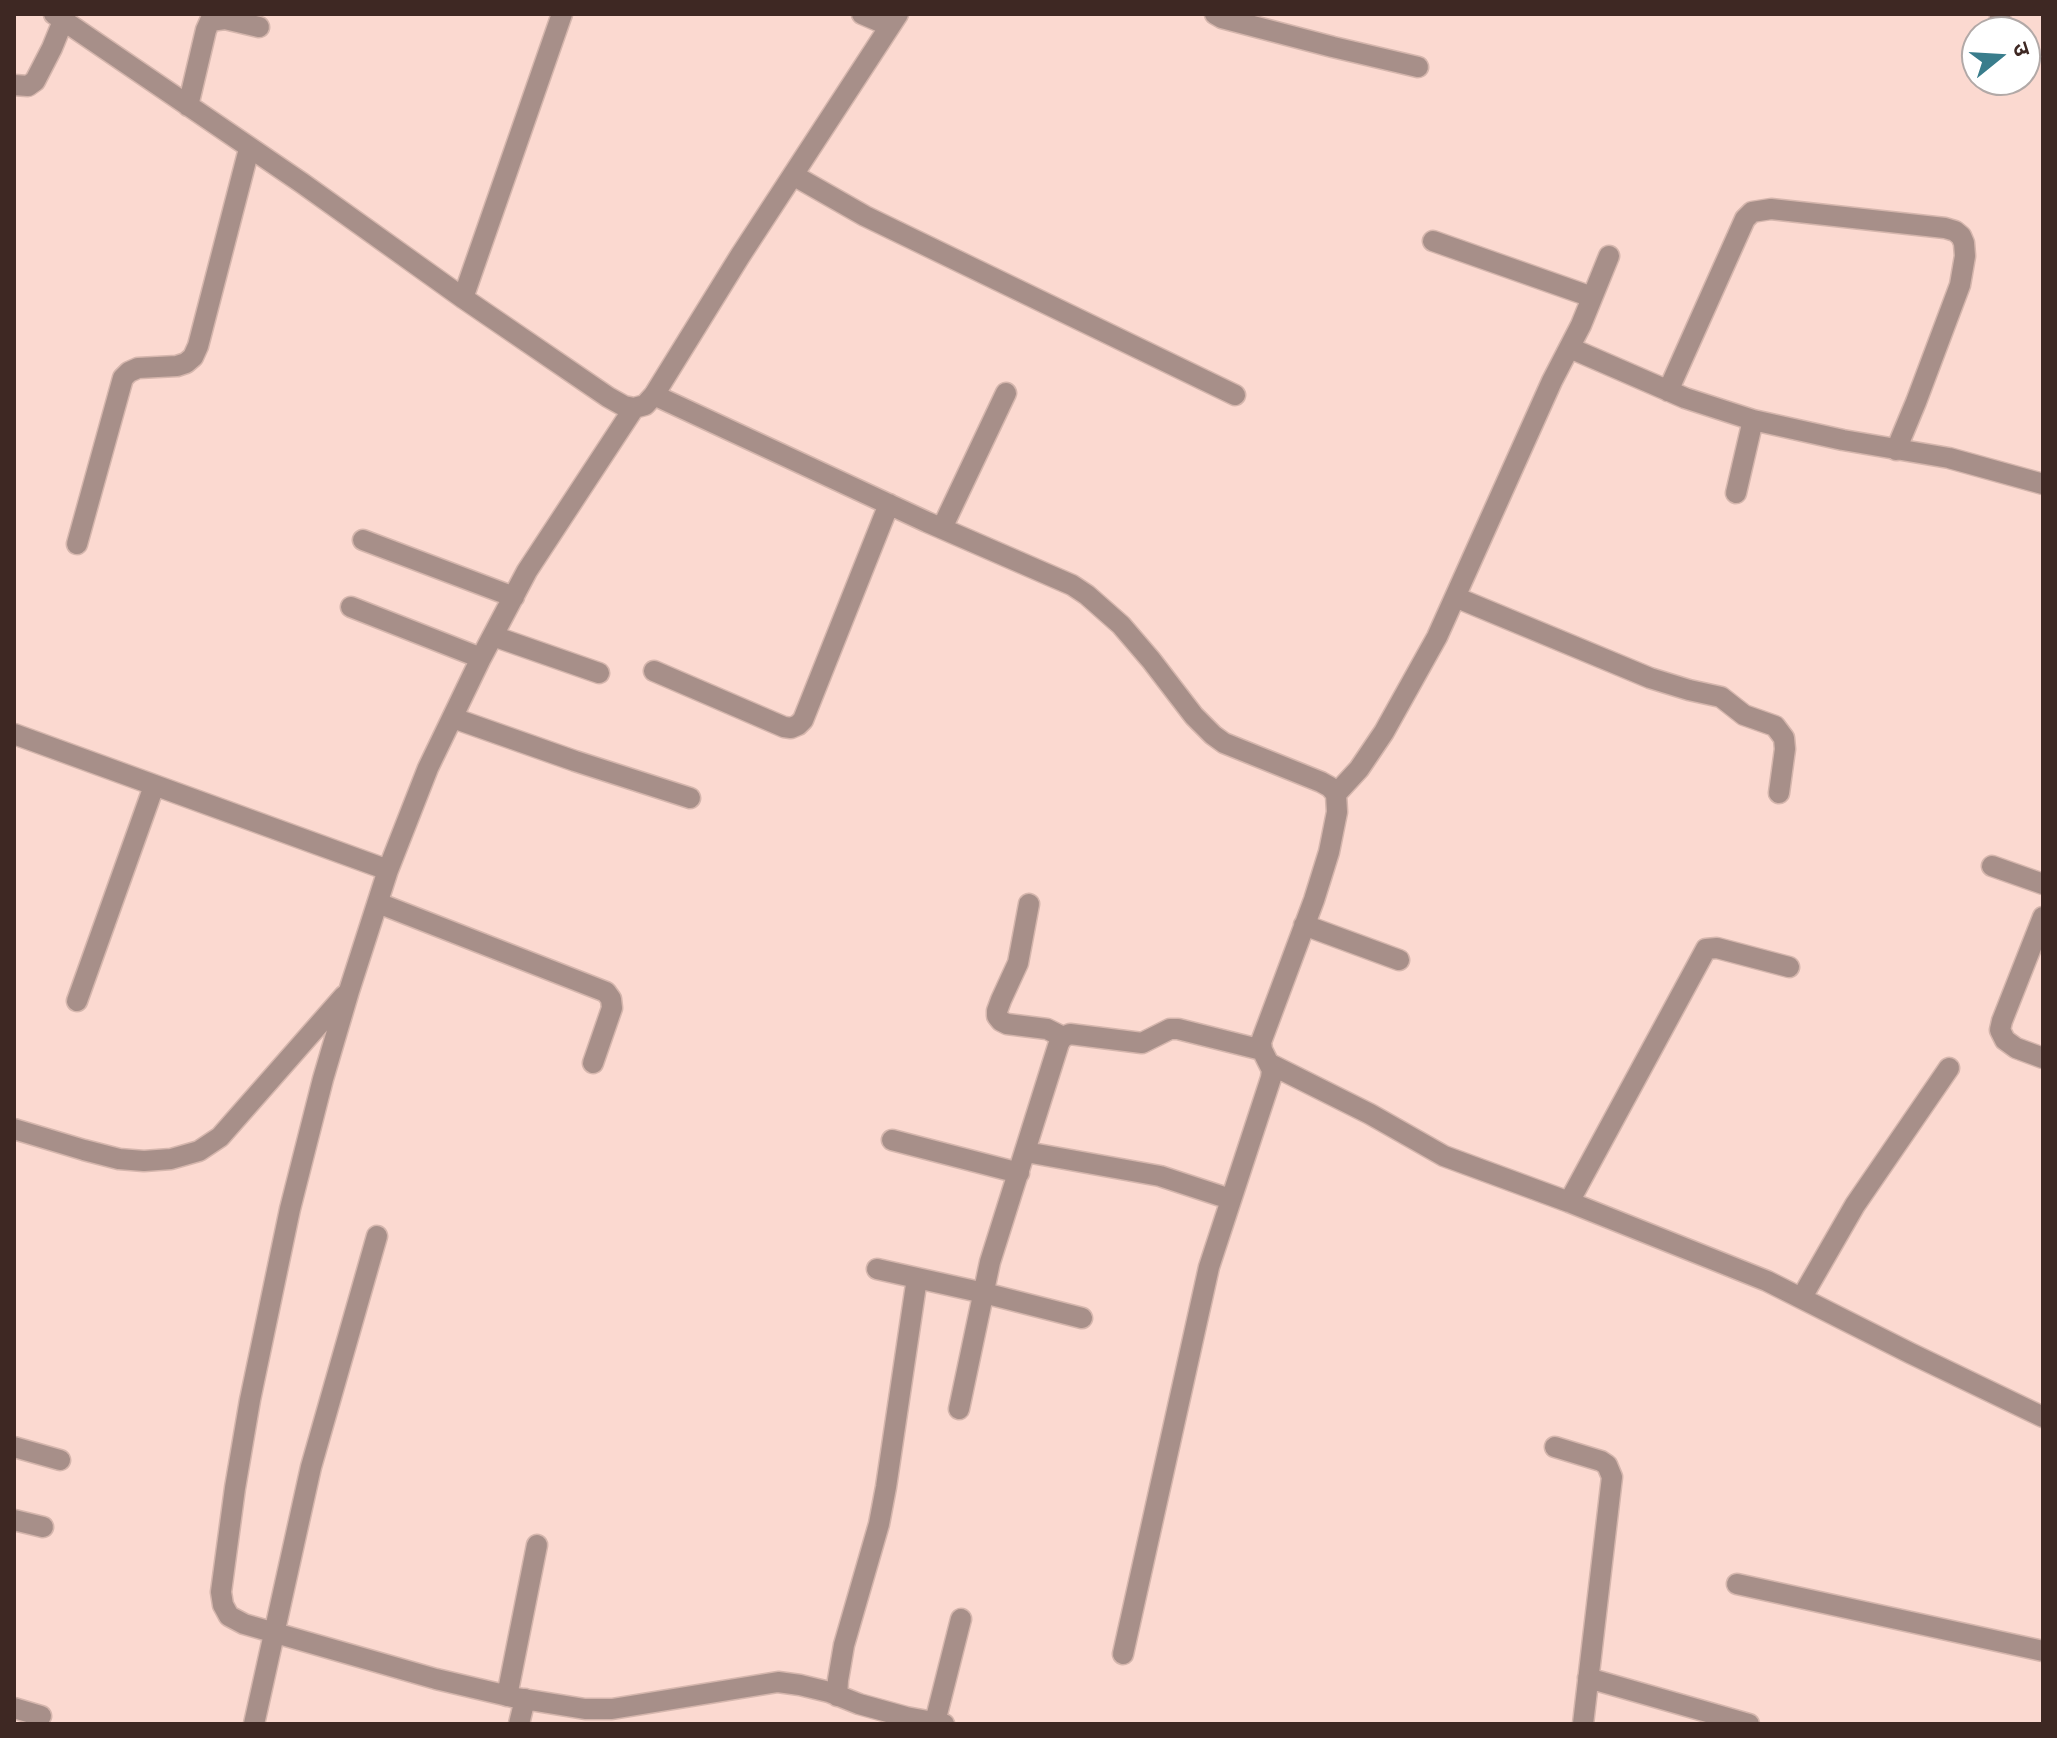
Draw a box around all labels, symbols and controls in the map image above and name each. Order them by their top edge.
north arrow [1961,16,2041,96]
text: उ [2005,38,2039,60]

